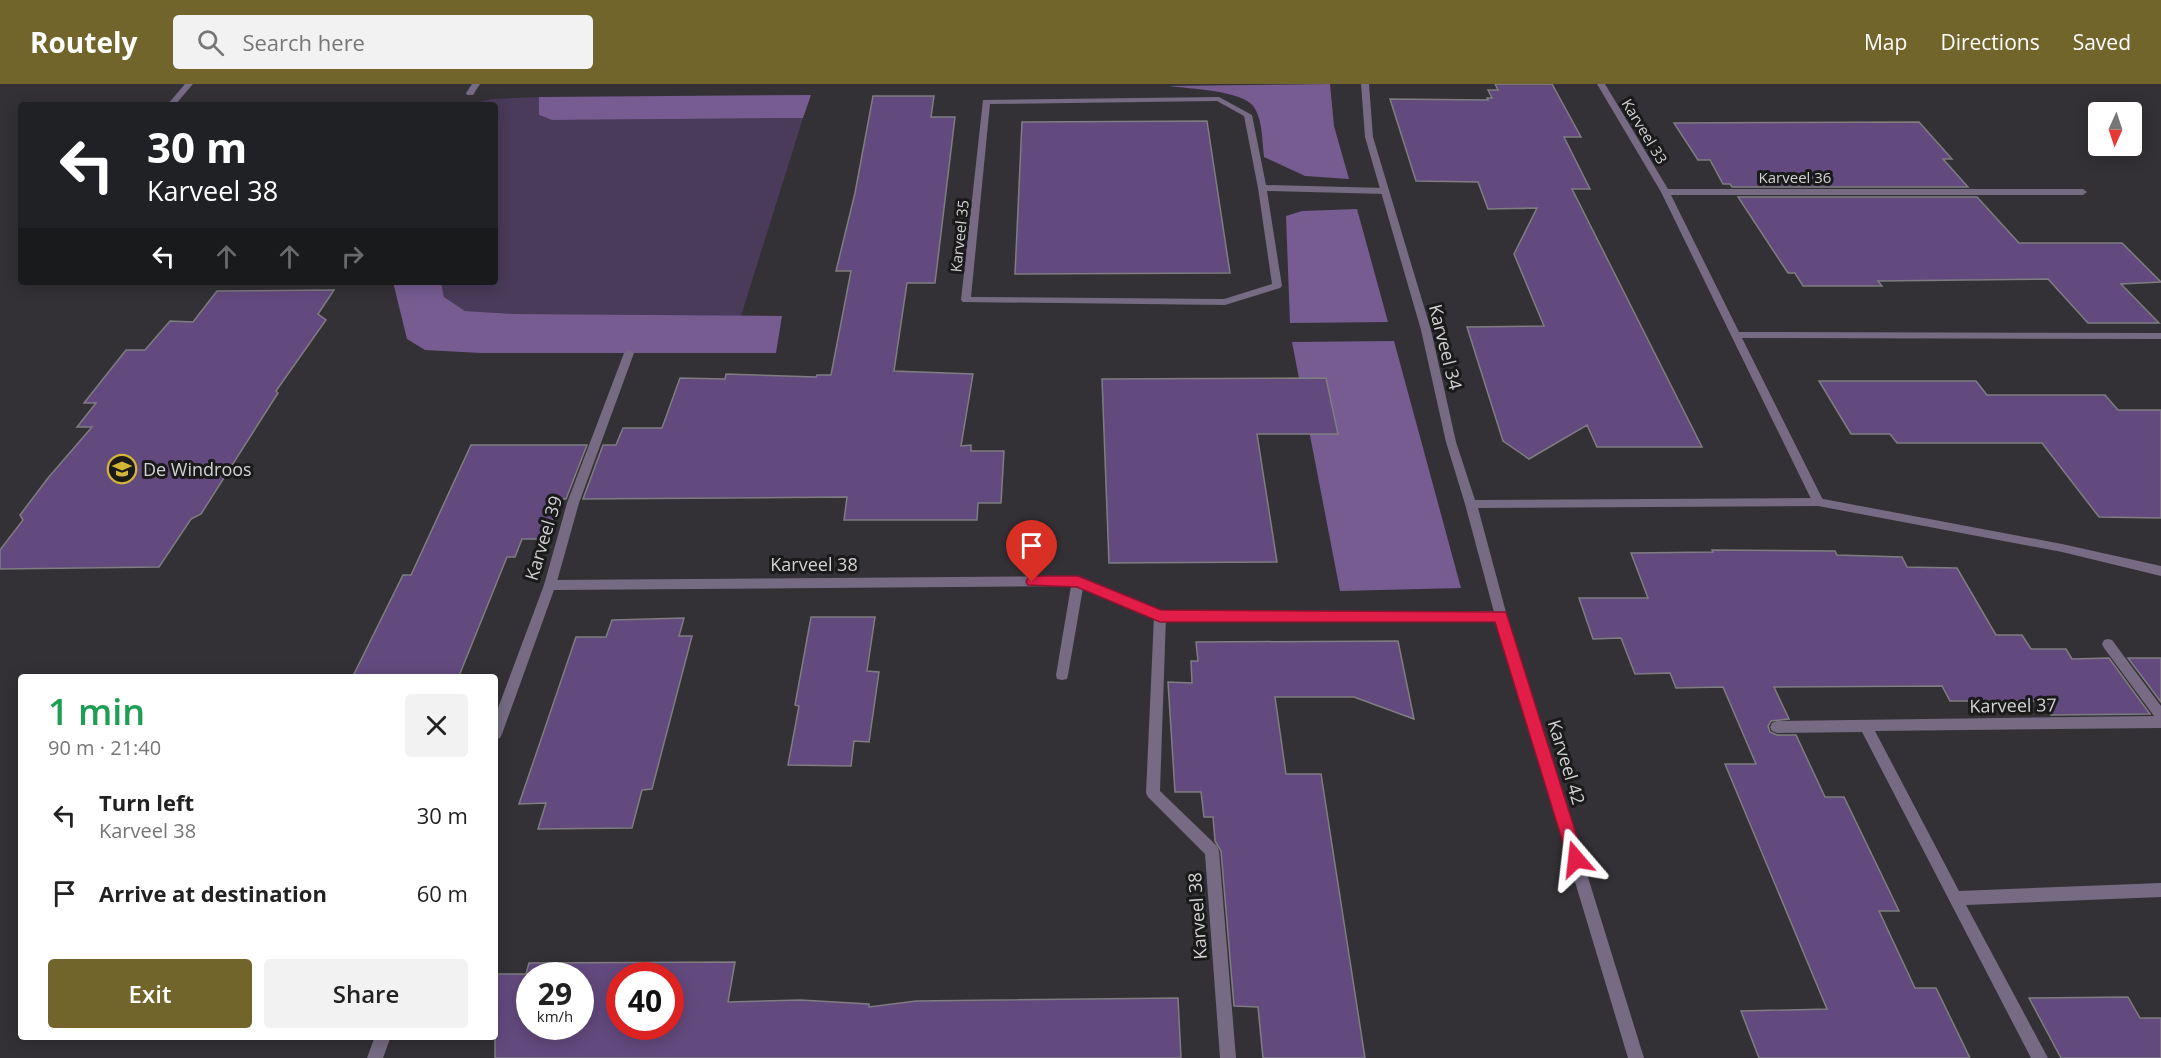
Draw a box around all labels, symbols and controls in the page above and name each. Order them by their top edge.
search box [173,15,593,69]
text: Routely [30,23,137,61]
icon: search [194,26,227,59]
text: Search here [242,27,365,57]
text: Map [1864,28,1907,56]
text: Directions [1940,28,2040,56]
text: Saved [2073,28,2131,56]
street label: Karveel 33 [1618,95,1672,167]
north arrow [2088,102,2142,156]
map controls [2088,102,2142,156]
text: 30 m [147,118,247,175]
icon: left [48,126,126,204]
street label: Karveel 36 [1759,167,1831,187]
text: Karveel 38 [147,172,278,209]
street label: Karveel 35 [945,199,973,273]
icon: left [147,240,180,273]
icon: ahead [210,240,243,273]
icon: ahead [273,240,306,273]
icon: right [336,240,369,273]
street label: Karveel 34 [1424,302,1468,392]
school or university icon: De Windroos [106,453,138,485]
place label: De Windroos [143,457,252,481]
street label: Karveel 39 [519,493,567,583]
pin [1006,520,1057,582]
icon: arrive [1015,529,1048,562]
street label: Karveel 38 [770,552,858,576]
text: 1 min [48,687,145,736]
street label: Karveel 37 [1969,692,2057,718]
button: close [405,694,468,757]
street label: Karveel 42 [1543,717,1591,807]
text: 90 m · 21:40 [48,734,161,761]
text: Turn left [99,787,194,817]
icon: left [48,799,81,832]
text: 30 m [417,800,468,830]
text: Karveel 38 [99,817,196,844]
position arrow [1544,827,1608,891]
street label: Karveel 38 [1182,872,1212,960]
icon: arrive [48,877,81,910]
text: Arrive at destination [99,878,327,908]
text: 60 m [417,878,468,908]
button: Exit [48,959,252,1028]
button: Share [264,959,468,1028]
speed limit sign: 40 [606,962,684,1040]
text: 29 [538,973,572,1014]
text: km/h [537,1006,573,1026]

